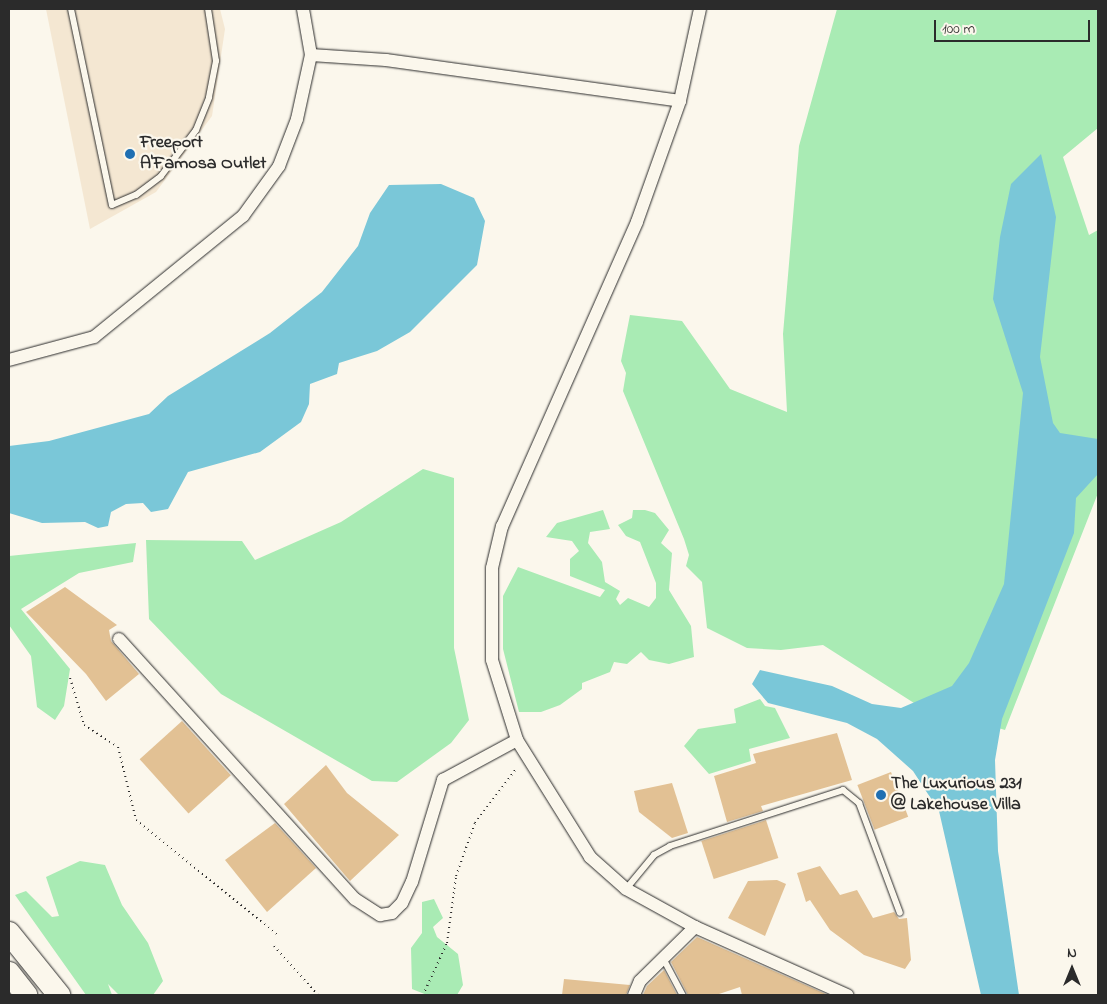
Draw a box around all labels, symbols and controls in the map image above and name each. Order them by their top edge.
scale bar [937,10,1093,42]
text: 100 m [942,18,975,40]
place label: Freeport A'Famosa Outlet [140,133,266,176]
marker: Freeport A'Famosa Outlet [124,148,136,160]
place label: The Luxurious 231 @ Lakehouse Villa [891,774,1022,816]
marker: The Luxurious 231 @ Lakehouse Villa [875,789,887,801]
text: N [1067,943,1077,964]
north arrow [1047,944,1097,994]

